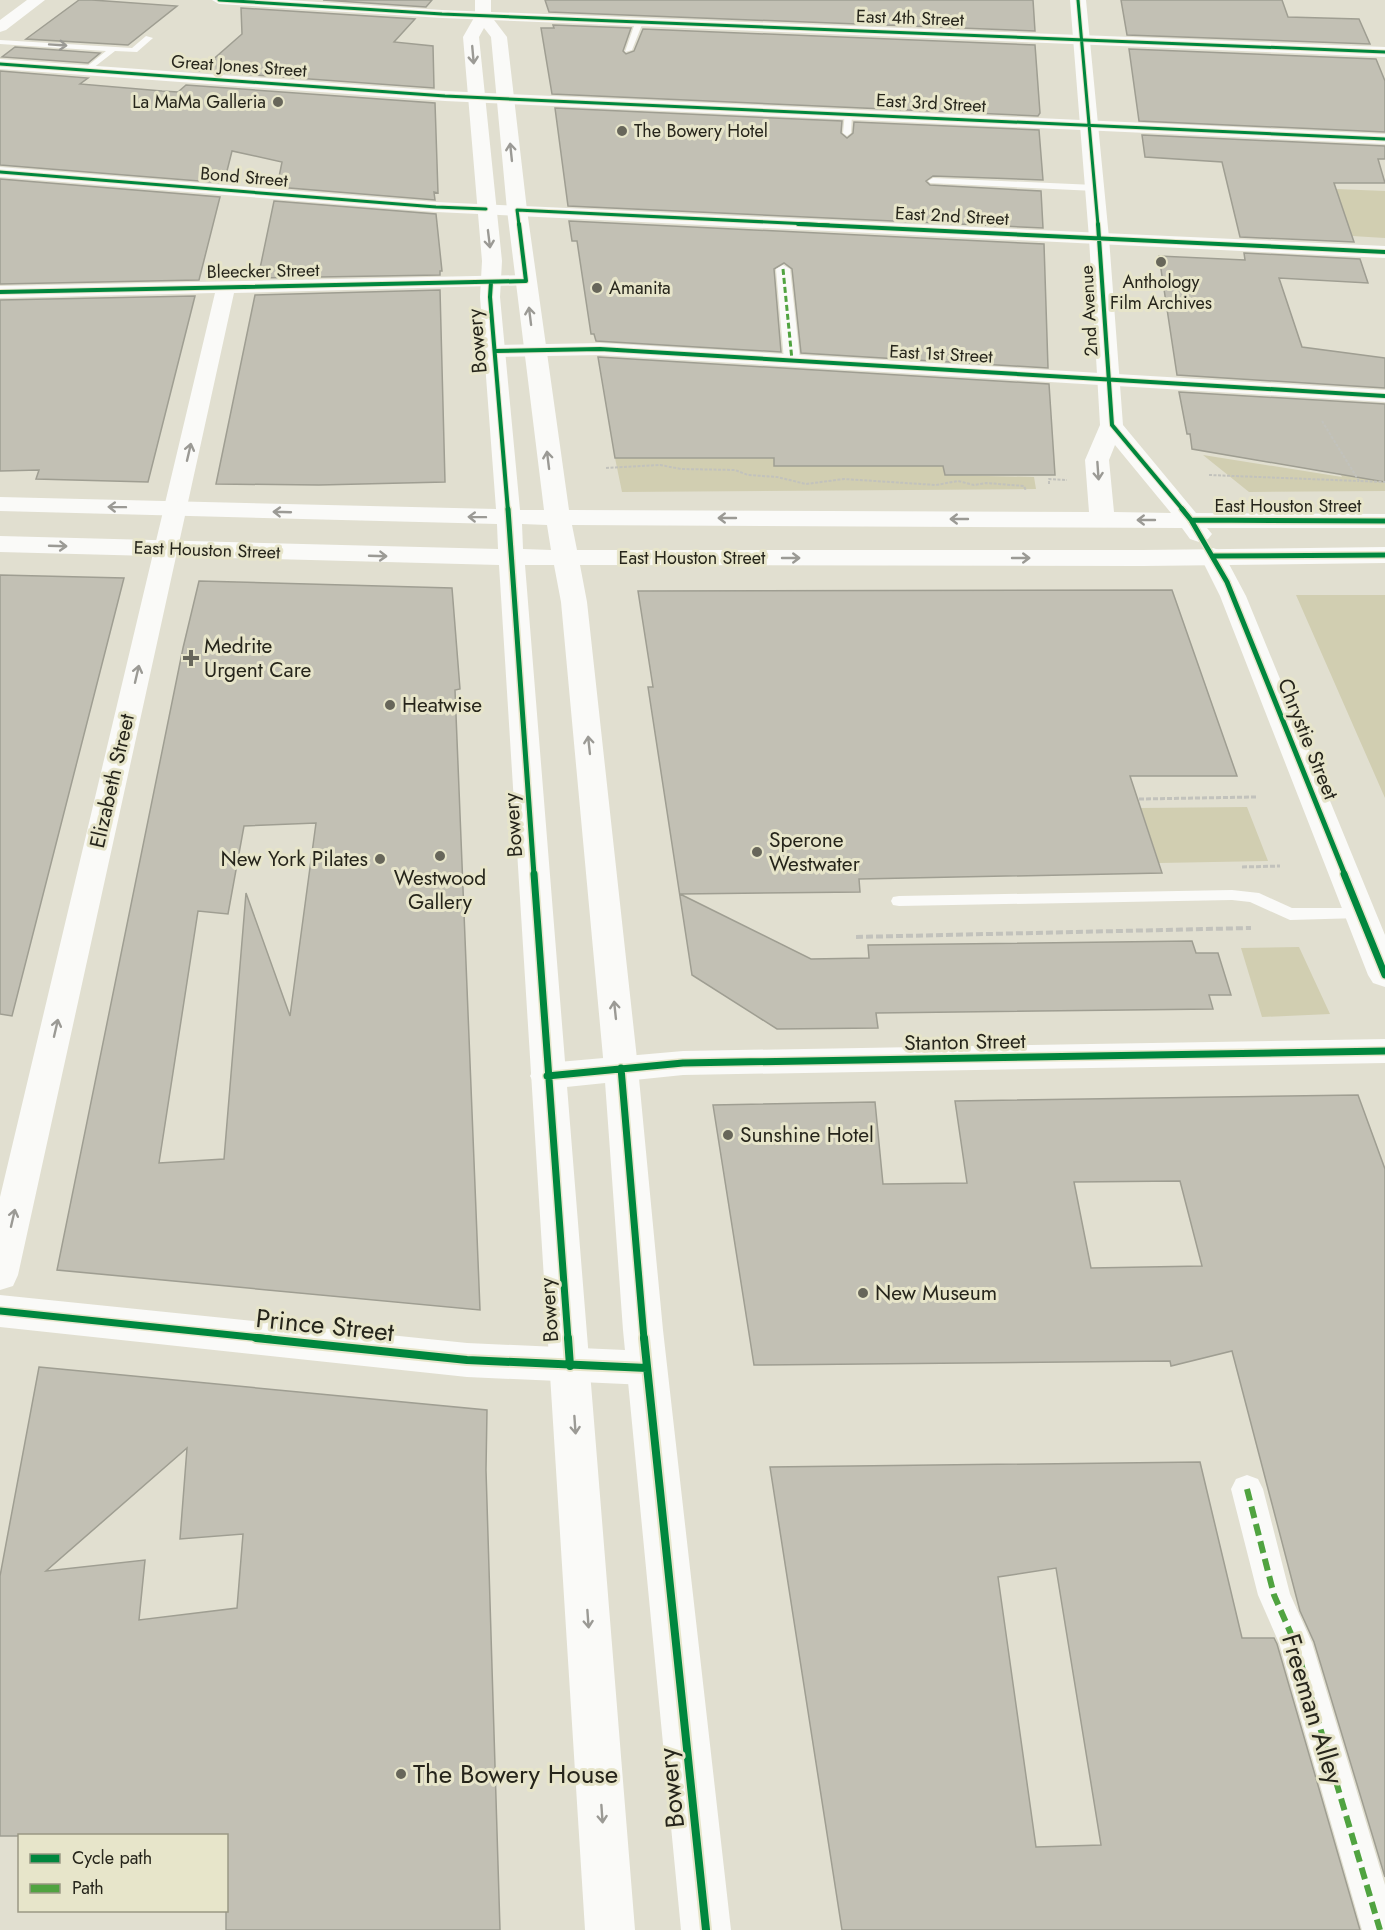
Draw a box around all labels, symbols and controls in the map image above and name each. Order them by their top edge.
street label: East 4th Street [856,3,965,33]
one-way arrow [48,40,68,51]
one-way arrow [468,45,479,65]
street label: Great Jones Street [170,48,308,84]
street label: East 3rd Street [875,87,987,119]
place label: La MaMa Galleria [132,89,266,115]
marker: La MaMa Galleria [271,95,285,109]
place label: The Bowery Hotel [634,118,768,144]
marker: The Bowery Hotel [615,124,629,138]
one-way arrow [505,142,516,162]
street label: Bond Street [199,160,290,194]
street label: East 2nd Street [894,200,1010,232]
one-way arrow [484,229,495,248]
marker: Anthology Film Archives [1154,255,1168,269]
street label: Bleecker Street [206,257,320,285]
street label: 2nd Avenue [1074,265,1104,357]
place label: Anthology Film Archives [1110,269,1212,316]
place label: Amanita [609,275,671,301]
marker: Amanita [590,281,604,295]
one-way arrow [525,306,536,326]
street label: Bowery [459,307,495,375]
street label: East 1st Street [889,338,994,370]
one-way arrow [183,443,195,462]
one-way arrow [542,451,553,470]
one-way arrow [1093,461,1104,481]
street label: East Houston Street [1215,493,1362,519]
one-way arrow [108,501,128,513]
one-way arrow [273,506,293,518]
one-way arrow [468,511,488,523]
one-way arrow [717,512,737,524]
one-way arrow [950,513,970,525]
one-way arrow [1137,514,1157,526]
street label: East Houston Street [133,534,282,566]
one-way arrow [48,540,68,552]
street label: East Houston Street [619,545,766,571]
one-way arrow [368,550,388,561]
one-way arrow [781,552,801,564]
one-way arrow [1011,552,1031,564]
place label: Medrite Urgent Care [204,631,312,685]
marker: Medrite Urgent Care [182,649,200,667]
one-way arrow [131,665,143,684]
street label: Chrystie Street [1270,674,1346,804]
place label: Heatwise [402,690,482,720]
marker: Heatwise [383,698,397,712]
street label: Elizabeth Street [82,711,142,851]
one-way arrow [583,736,594,756]
street label: Bowery [496,791,530,858]
place label: Sperone Westwater [769,825,861,879]
place label: New York Pilates [221,844,368,874]
marker: Sperone Westwater [750,845,764,859]
marker: Westwood Gallery [433,849,447,863]
marker: New York Pilates [373,852,387,866]
place label: Westwood Gallery [394,863,486,917]
one-way arrow [609,1000,620,1020]
one-way arrow [51,1019,63,1038]
street label: Stanton Street [904,1026,1026,1058]
place label: Sunshine Hotel [740,1120,874,1150]
marker: Sunshine Hotel [721,1128,735,1142]
one-way arrow [8,1209,19,1229]
street label: Bowery [532,1276,566,1343]
place label: New Museum [875,1278,997,1308]
marker: New Museum [856,1286,870,1300]
street label: Prince Street [254,1299,397,1351]
one-way arrow [569,1414,580,1434]
one-way arrow [583,1609,594,1629]
street label: Freeman Alley [1272,1629,1354,1789]
street label: Bowery [648,1746,694,1830]
place label: The Bowery House [413,1755,618,1793]
marker: The Bowery House [394,1767,408,1781]
one-way arrow [597,1803,608,1823]
legend [18,1834,228,1912]
text: Cycle path [72,1845,152,1871]
text: Path [72,1875,104,1901]

